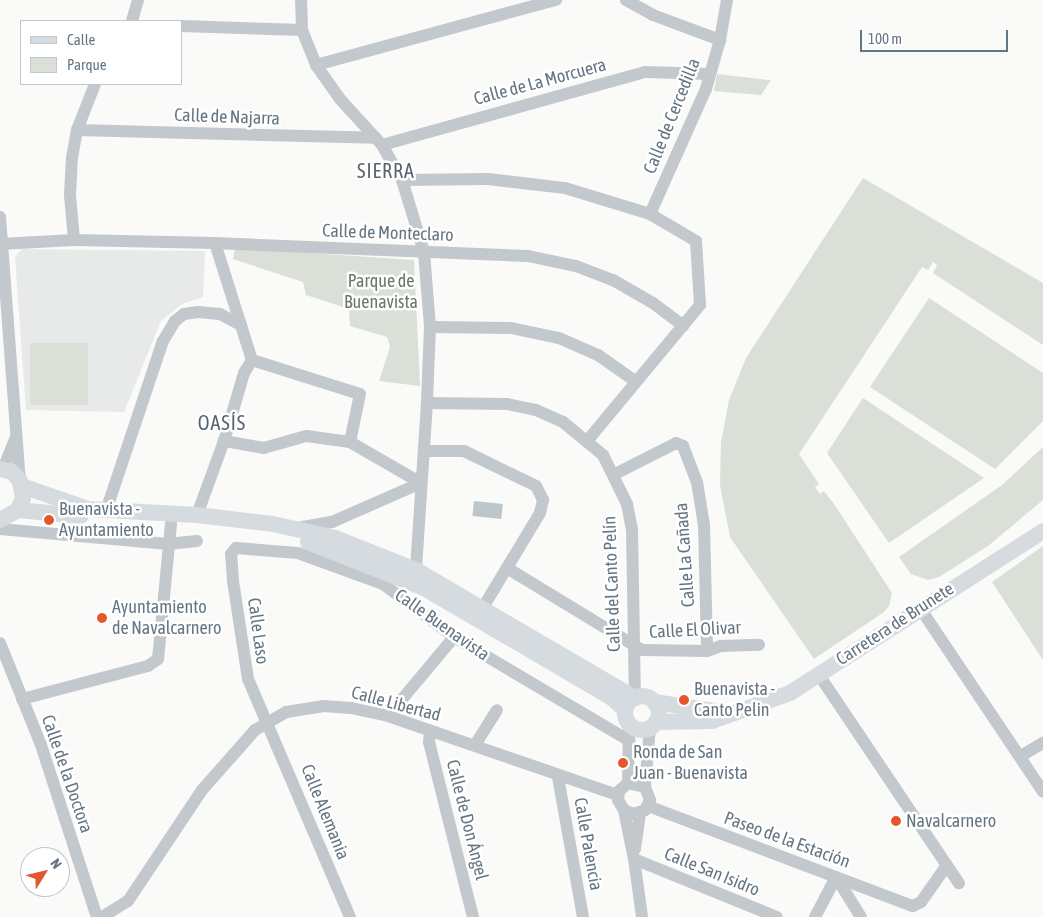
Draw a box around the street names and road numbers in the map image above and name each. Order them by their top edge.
street label: Calle de La Morcuera [471,54,609,110]
street label: Calle de Cercedilla [639,55,705,177]
street label: Calle de Najarra [174,104,280,130]
street label: Calle de Monteclaro [322,220,454,246]
street label: Calle La Cañada [671,502,699,608]
street label: Calle del Canto Pelín [599,516,625,652]
street label: Carretera de Brunete [832,578,958,670]
street label: Calle Buenavista [391,584,493,666]
street label: Calle Laso [243,597,273,665]
street label: Calle El Olivar [649,617,741,643]
street label: Calle Libertad [349,682,443,726]
street label: Calle de la Doctora [37,712,97,836]
street label: Calle de Don Ángel [442,758,492,882]
street label: Calle Alemania [296,761,354,863]
street label: Calle Palencia [569,796,607,892]
street label: Paseo de la Estación [721,807,853,873]
street label: Calle San Isidro [661,843,763,901]

